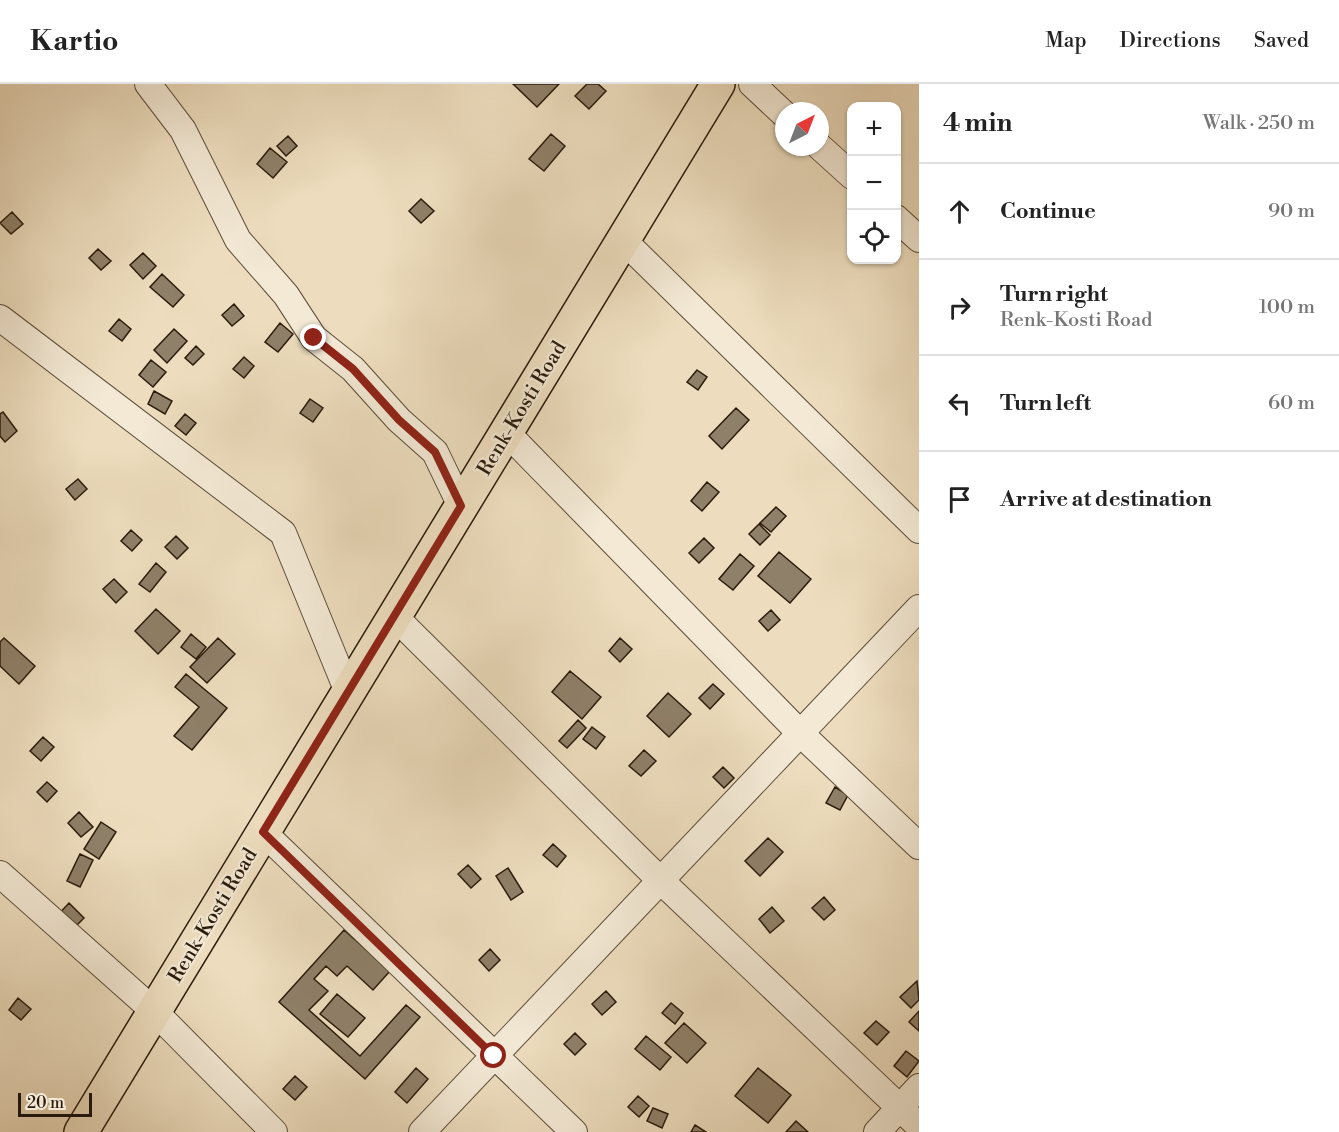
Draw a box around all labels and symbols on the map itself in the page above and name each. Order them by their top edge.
north arrow [775,102,829,156]
route end [300,324,326,350]
street label: Renk-Kosti Road [472,336,573,481]
street label: Renk-Kosti Road [163,843,264,988]
route start [480,1042,506,1068]
scale bar [18,1090,92,1118]

